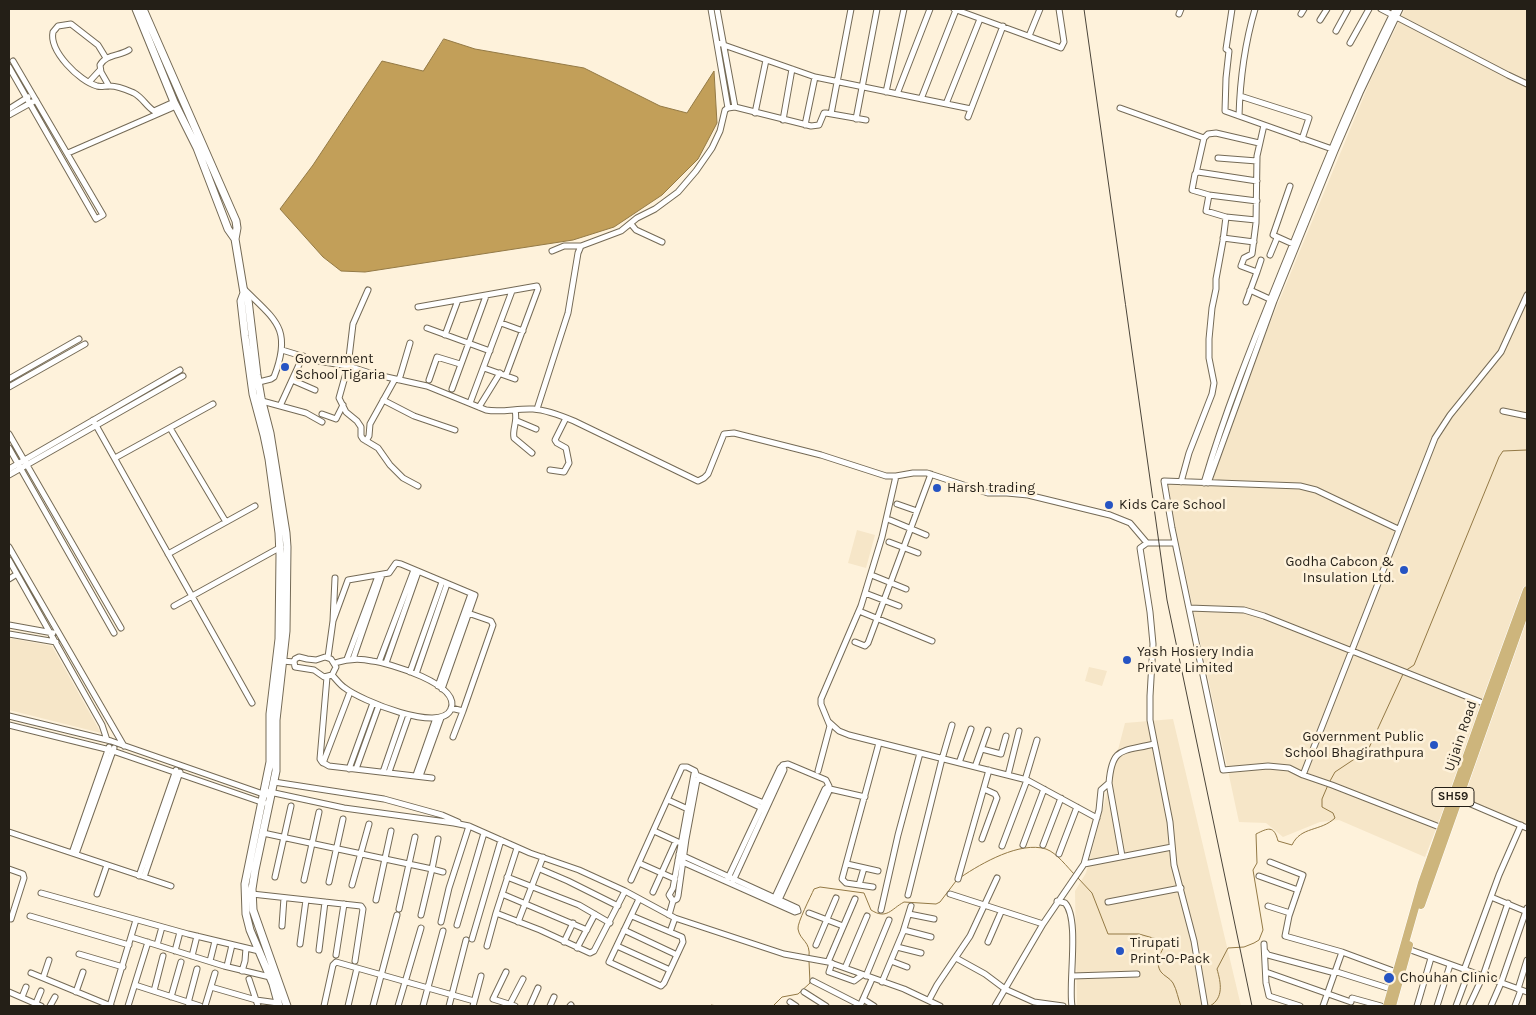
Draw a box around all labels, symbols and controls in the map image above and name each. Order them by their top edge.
place label: Government School Tigaria [295,351,385,384]
marker: Government School Tigaria [279,361,291,373]
place label: Harsh trading [947,480,1035,496]
marker: Harsh trading [931,482,943,494]
place label: Kids Care School [1119,497,1226,513]
marker: Kids Care School [1103,499,1115,511]
place label: Godha Cabcon & Insulation Ltd. [1286,554,1394,586]
marker: Godha Cabcon & Insulation Ltd. [1398,564,1410,576]
place label: Yash Hosiery India Private Limited [1137,644,1254,676]
marker: Yash Hosiery India Private Limited [1121,654,1133,666]
street label: Ujjain Road [1441,698,1481,774]
place label: Government Public School Bhagirathpura [1284,729,1424,762]
marker: Government Public School Bhagirathpura [1428,739,1440,751]
road number: SH59 [1432,788,1474,806]
place label: Tirupati Print-O-Pack [1130,935,1210,968]
marker: Tirupati Print-O-Pack [1114,945,1126,957]
place label: Chouhan Clinic [1400,970,1498,986]
marker: Chouhan Clinic [1382,971,1396,985]

